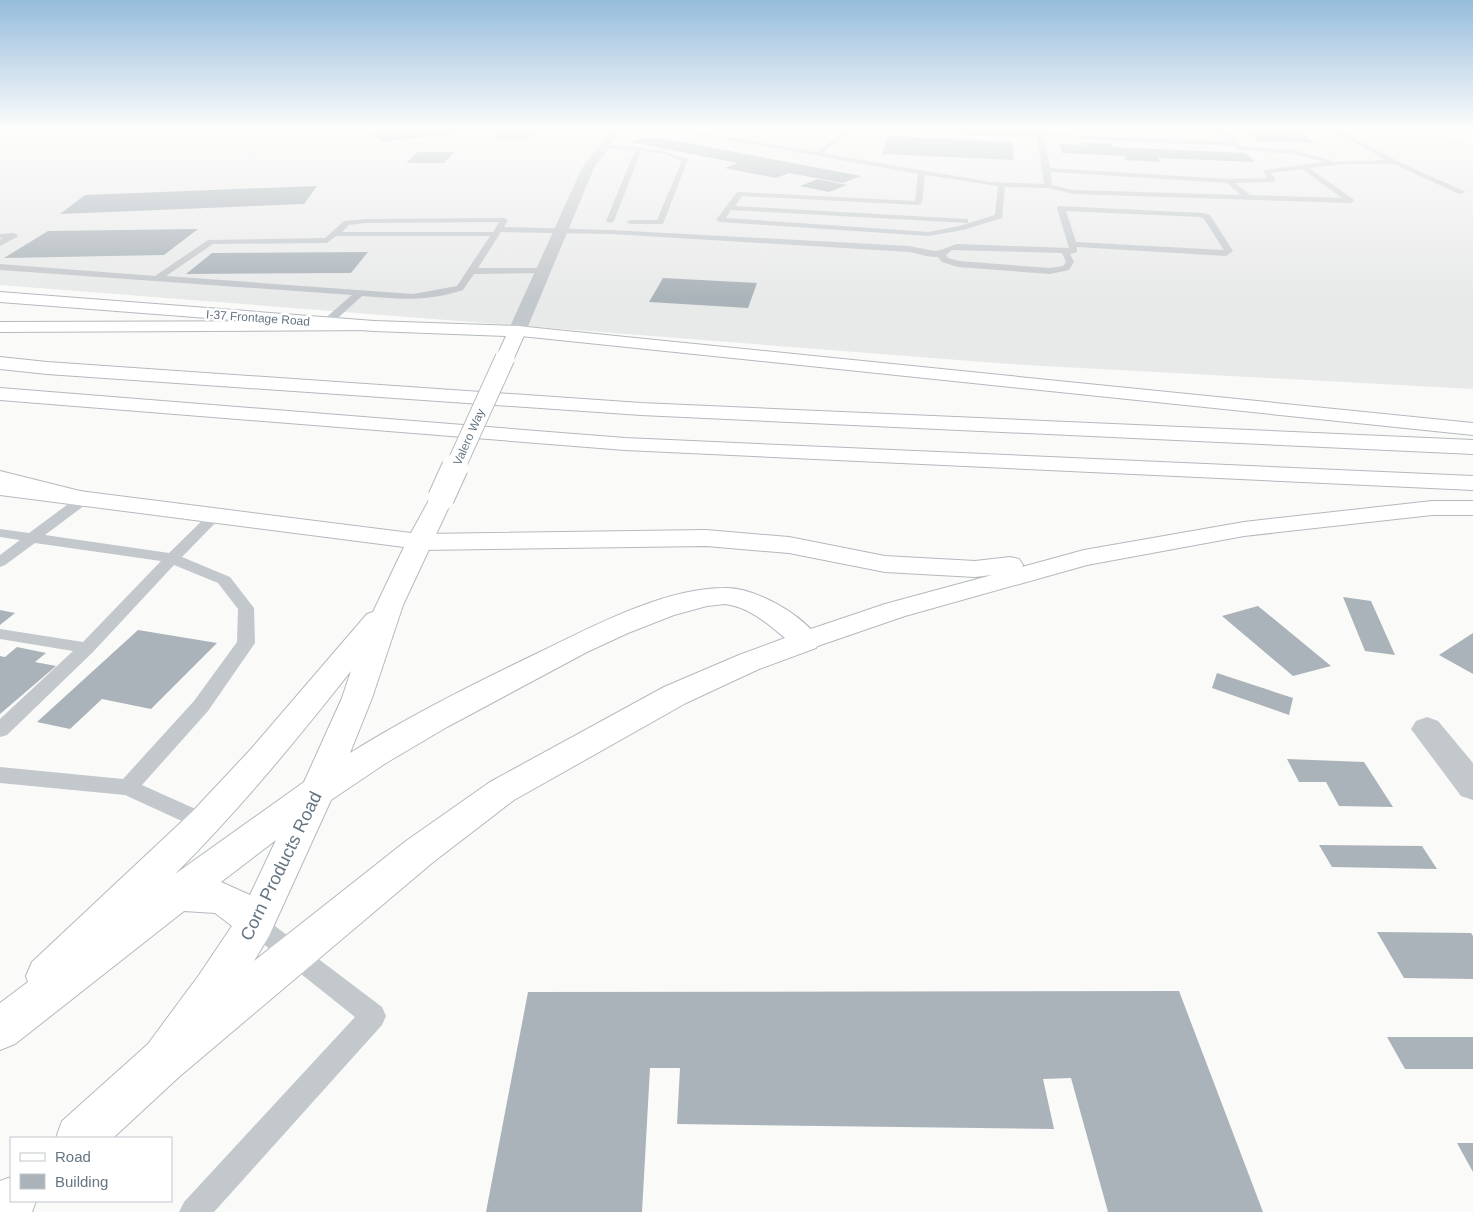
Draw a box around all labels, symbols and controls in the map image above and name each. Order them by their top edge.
street label: I-37 Frontage Road [206,307,310,329]
street label: Valero Way [450,406,488,468]
street label: Corn Products Road [236,788,326,944]
legend [10,1137,172,1202]
text: Road [55,1148,91,1165]
text: Building [55,1173,108,1190]

